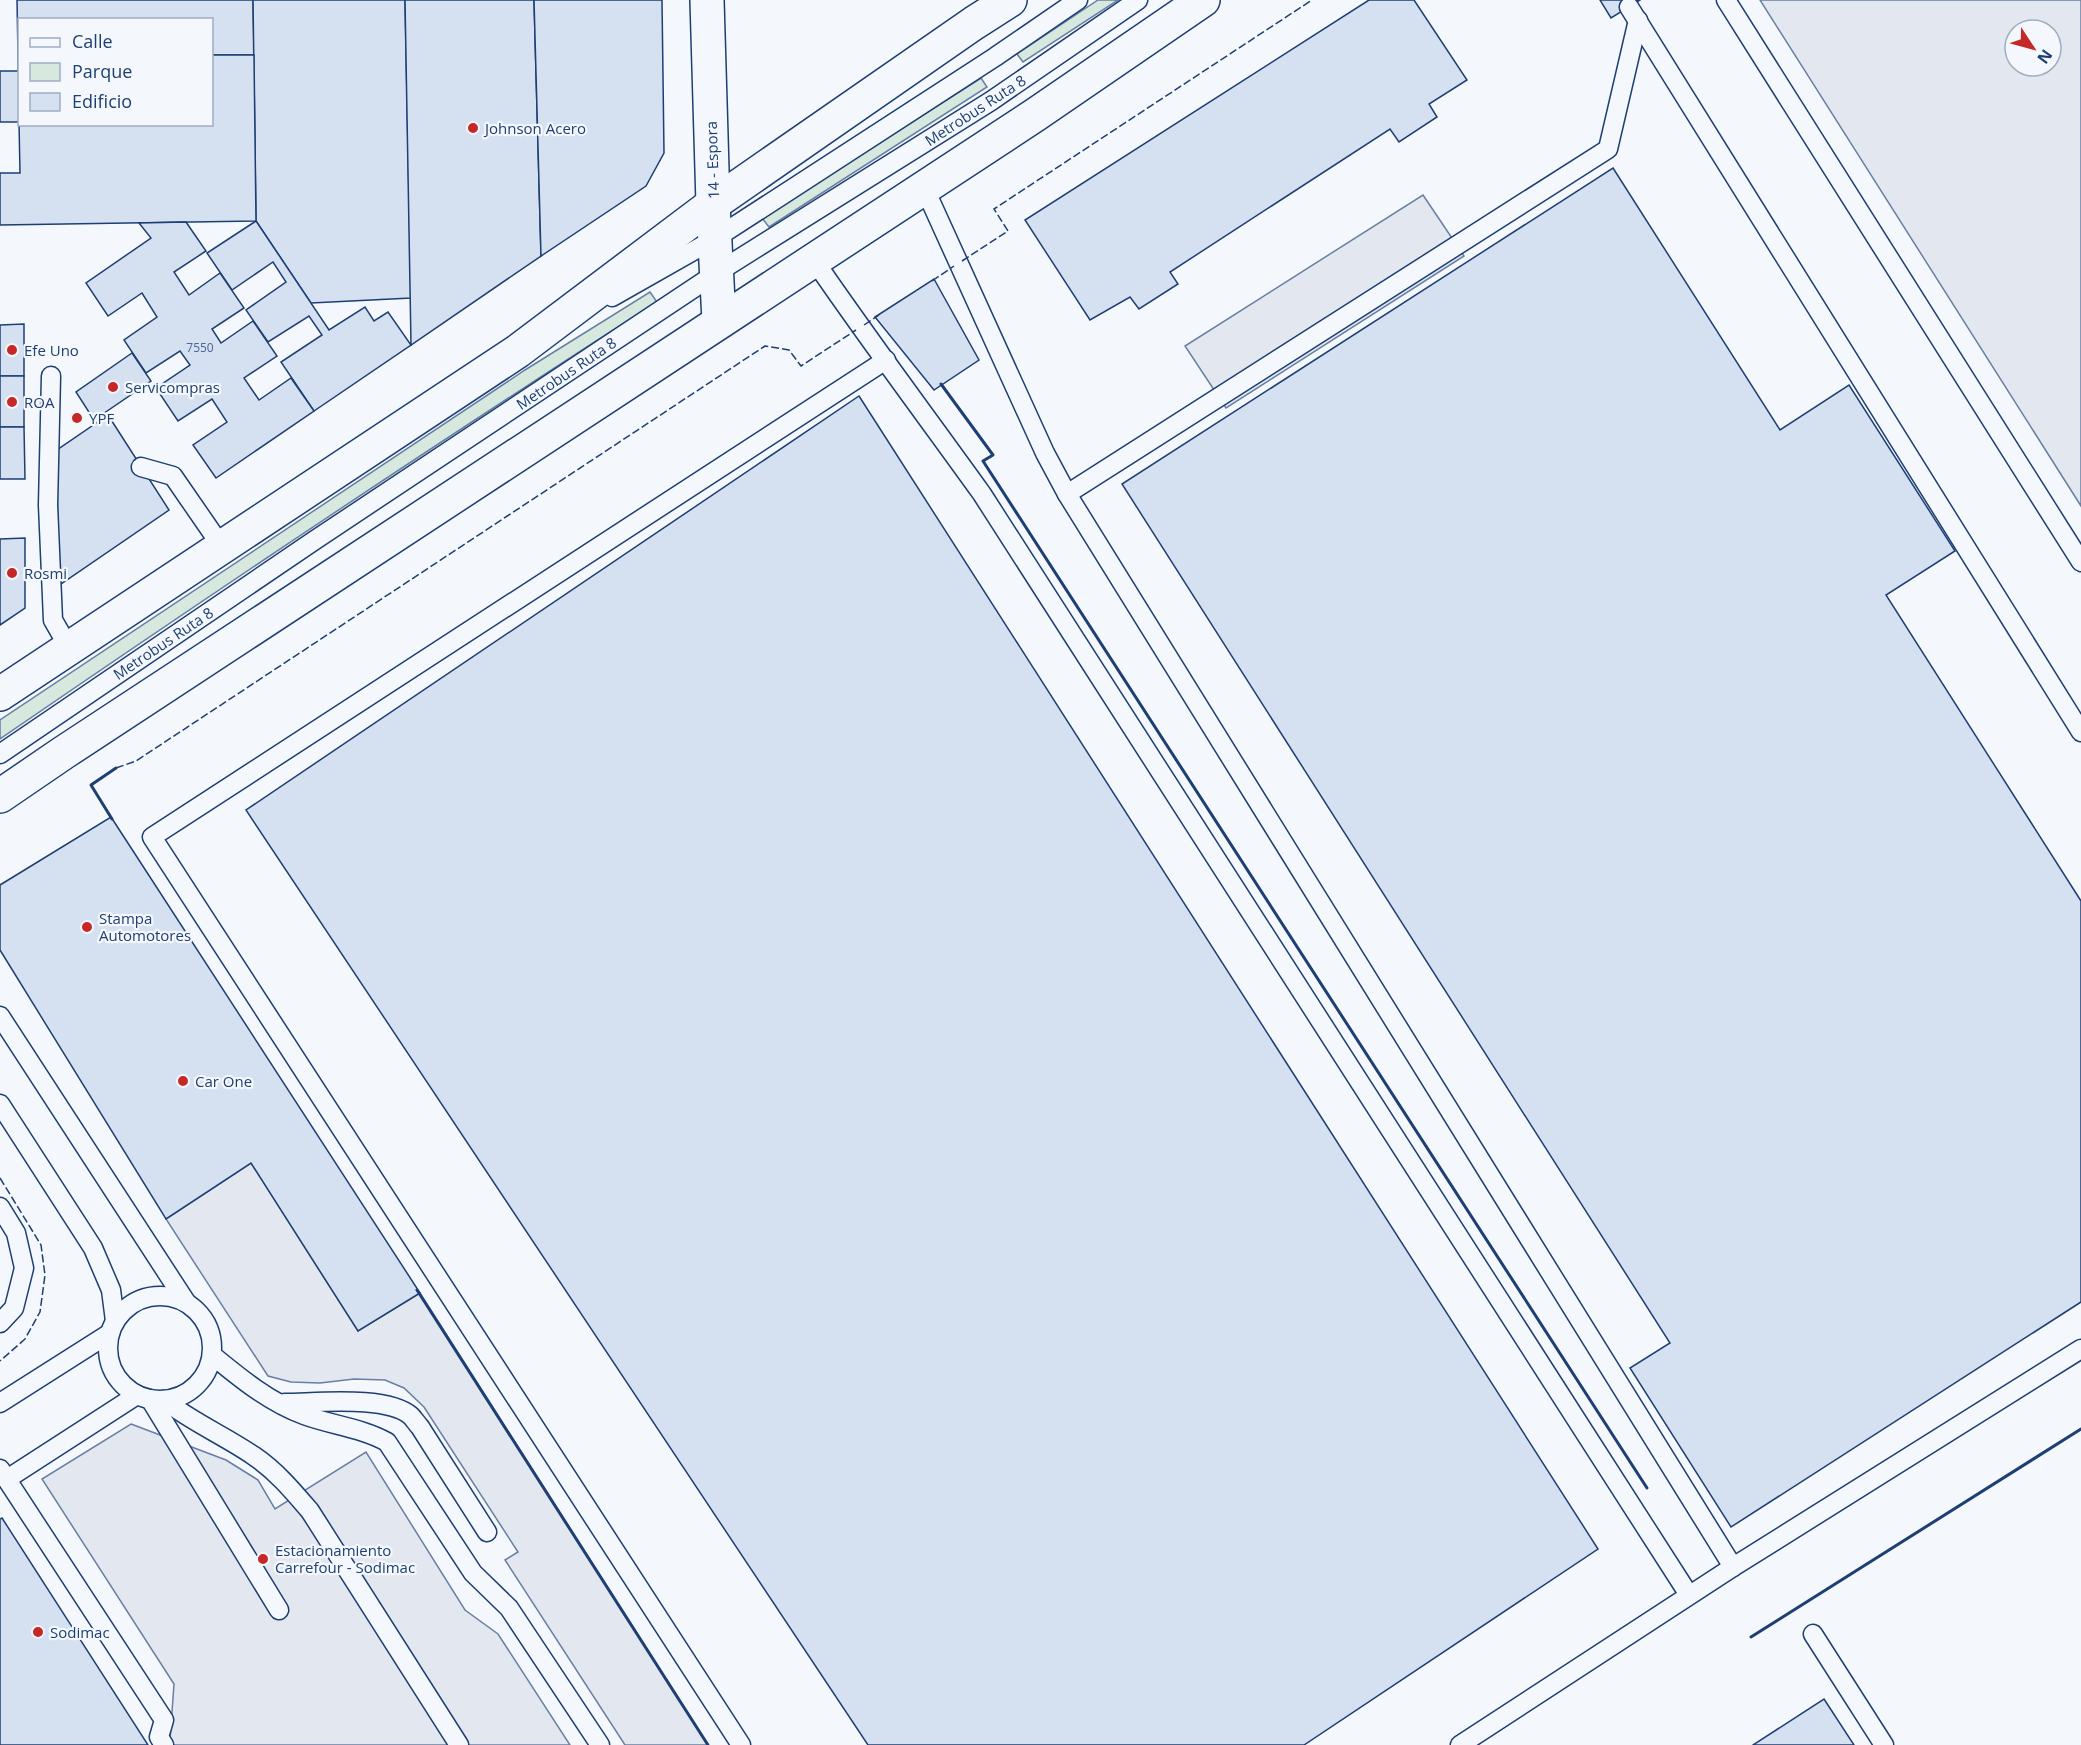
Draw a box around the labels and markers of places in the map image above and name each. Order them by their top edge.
place label: Johnson Acero [483,118,586,138]
marker: Johnson Acero [466,121,480,135]
place label: Efe Uno [24,340,79,360]
marker: Efe Uno [5,343,19,357]
place label: Servicompras [125,377,220,397]
marker: Servicompras [106,380,120,394]
place label: ROA [24,392,55,412]
marker: ROA [5,395,19,409]
place label: YPF [89,408,114,428]
marker: YPF [70,411,84,425]
place label: Rosmi [24,563,67,583]
marker: Rosmi [5,566,19,580]
place label: Stampa Automotores [99,908,191,945]
marker: Stampa Automotores [80,920,94,934]
place label: Car One [195,1071,252,1091]
marker: Car One [176,1074,190,1088]
place label: Estacionamiento Carrefour - Sodimac [275,1540,415,1577]
marker: Estacionamiento Carrefour - Sodimac [256,1552,270,1566]
place label: Sodimac [50,1622,110,1642]
marker: Sodimac [31,1625,45,1639]

